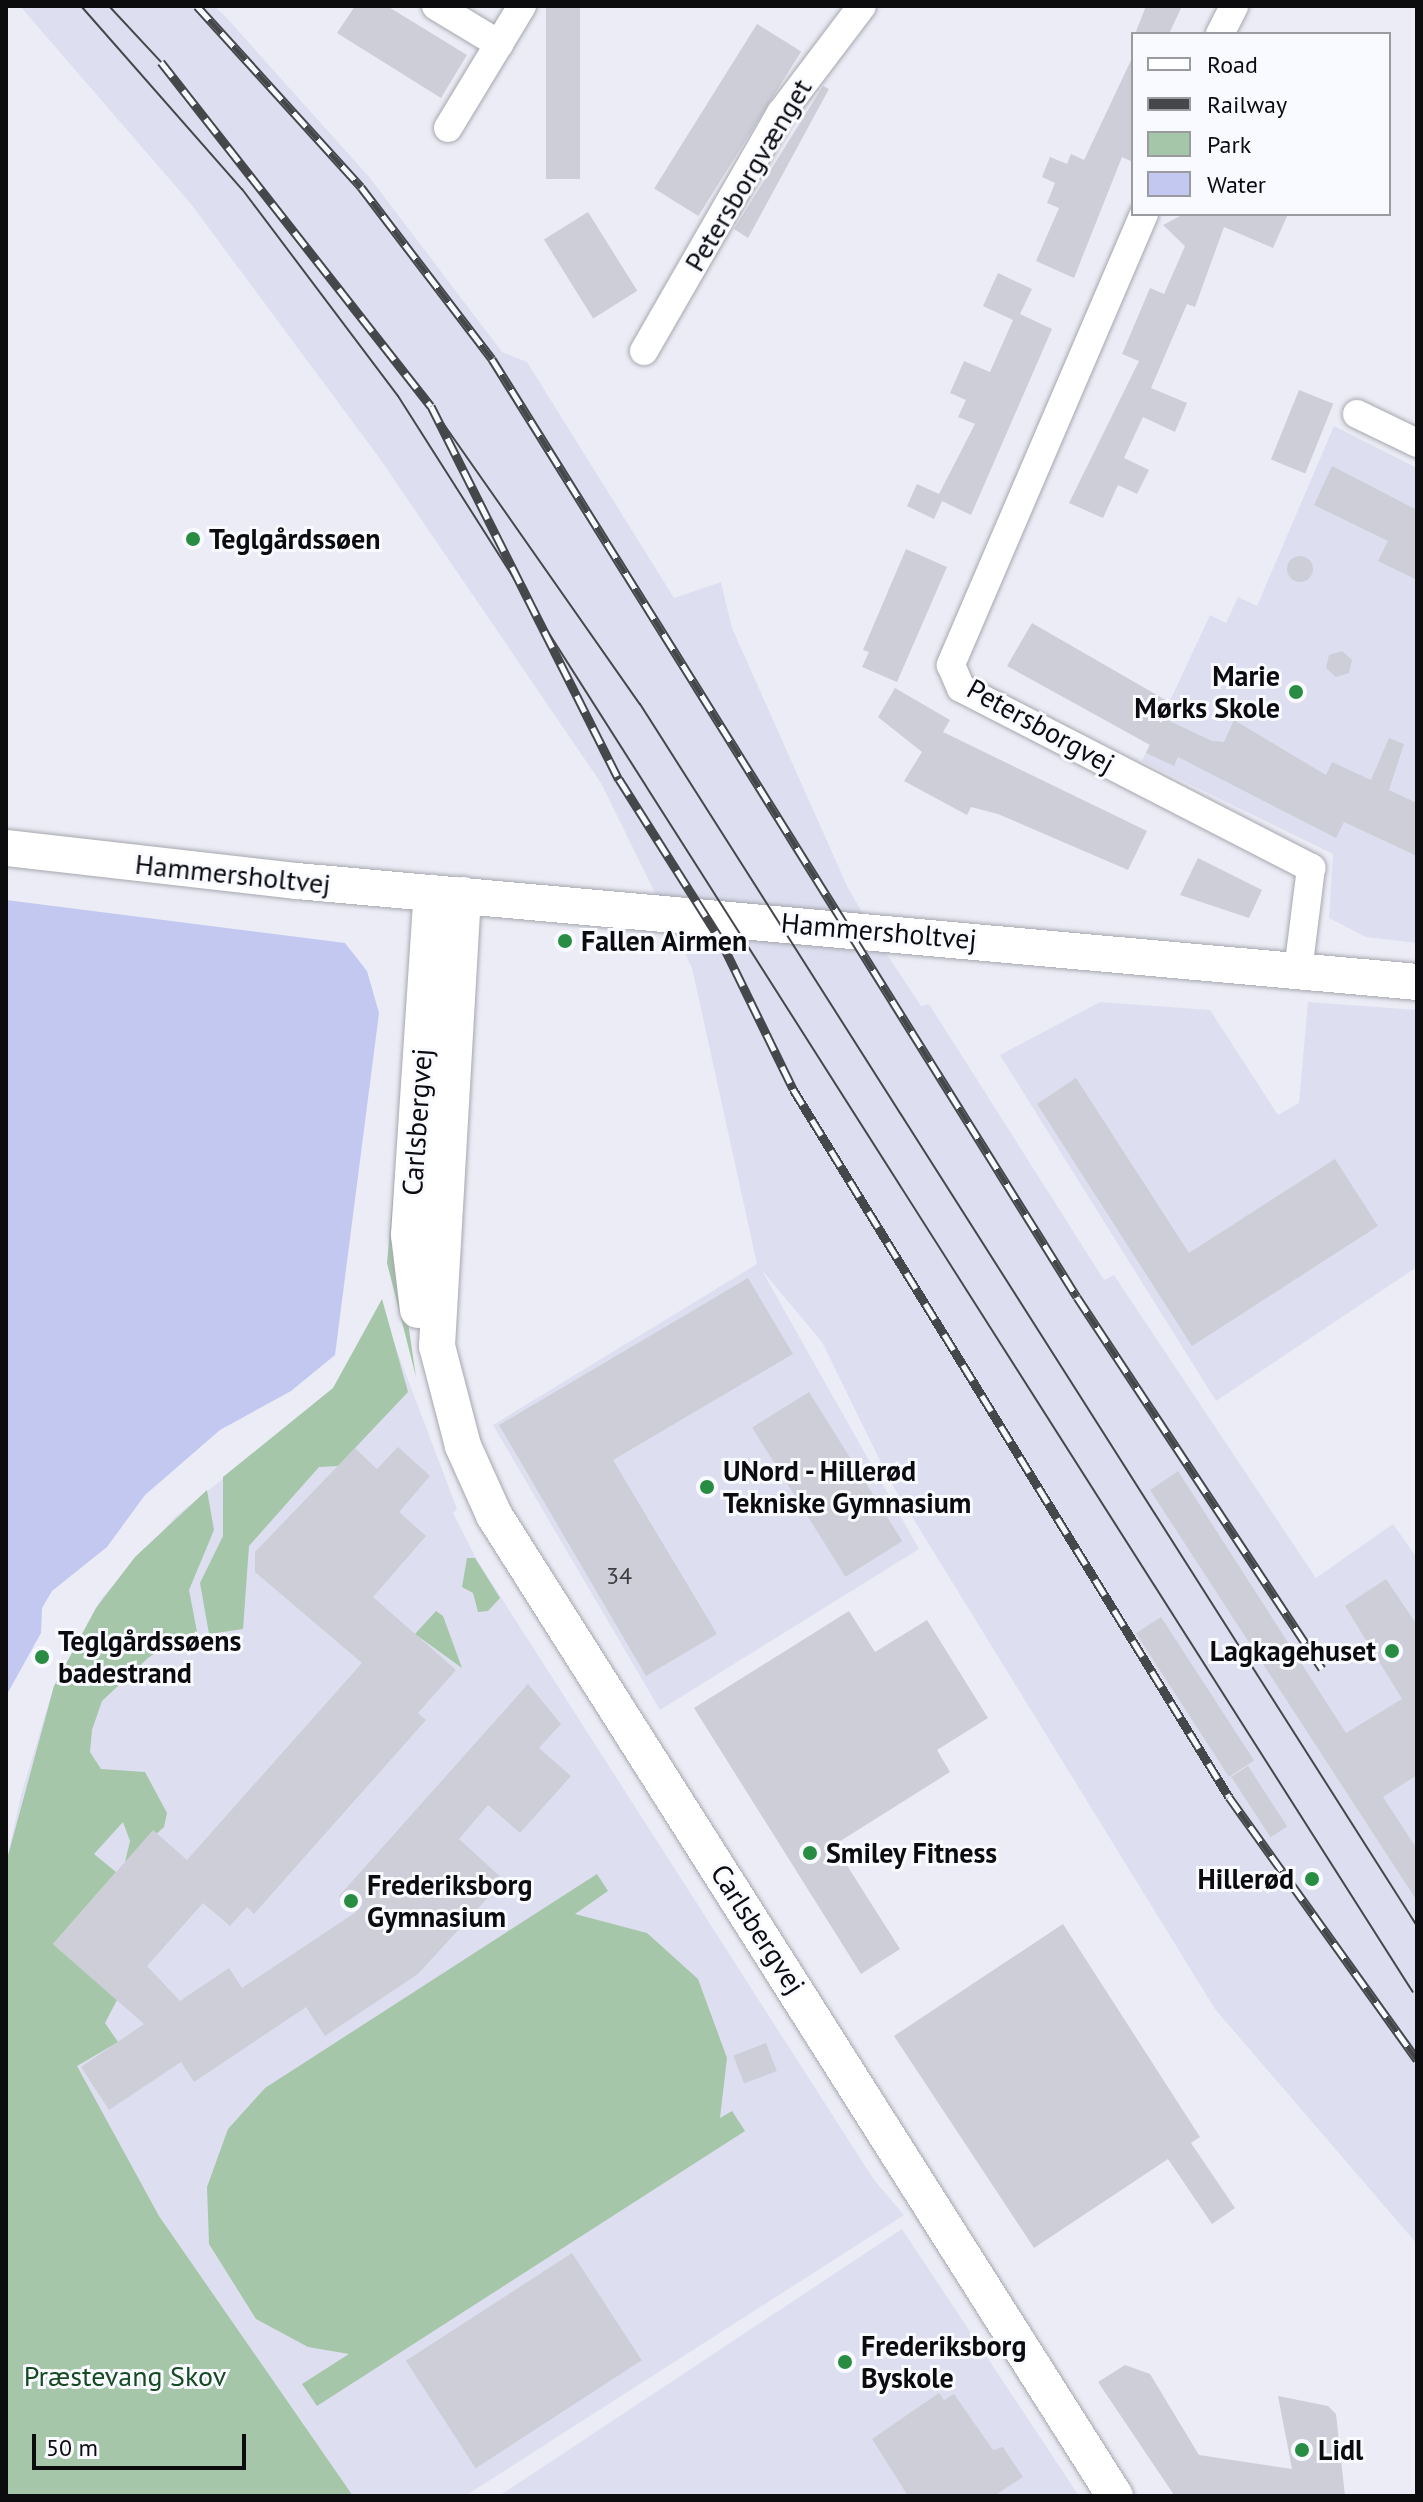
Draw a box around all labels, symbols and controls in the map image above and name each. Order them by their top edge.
legend [1131,32,1391,216]
text: Road [1207,49,1258,80]
street label: Petersborgvænget [677,73,819,277]
text: Railway [1207,89,1287,120]
text: Park [1207,129,1251,160]
text: Water [1207,169,1266,200]
place label: Teglgårdssøen [209,522,381,556]
marker: Teglgårdssøen [184,530,202,548]
place label: Marie Mørks Skole [1134,659,1280,725]
street label: Petersborgvej [962,672,1120,780]
marker: Marie Mørks Skole [1287,683,1305,701]
street label: Hammersholtvej [133,847,333,901]
street label: Hammersholtvej [780,906,978,956]
place label: Fallen Airmen [581,924,748,958]
marker: Fallen Airmen [556,932,574,950]
street label: Carlsbergvej [395,1047,439,1197]
place label: UNord - Hillerød Tekniske Gymnasium [723,1454,972,1520]
marker: UNord - Hillerød Tekniske Gymnasium [698,1478,716,1496]
house number: 34 [606,1562,632,1590]
place label: Teglgårdssøens badestrand [58,1624,241,1690]
place label: Lagkagehuset [1210,1634,1376,1668]
marker: Lagkagehuset [1383,1642,1401,1660]
marker: Teglgårdssøens badestrand [33,1648,51,1666]
place label: Smiley Fitness [826,1836,998,1870]
marker: Smiley Fitness [801,1844,819,1862]
street label: Carlsbergvej [704,1858,812,2000]
place label: Hillerød [1198,1862,1294,1896]
place label: Frederiksborg Gymnasium [367,1868,532,1934]
marker: Hillerød [1301,1868,1323,1890]
marker: Frederiksborg Gymnasium [342,1892,360,1910]
place label: Frederiksborg Byskole [861,2329,1026,2395]
marker: Frederiksborg Byskole [836,2353,854,2371]
park label: Præstevang Skov [24,2359,226,2393]
scale bar [36,2418,250,2468]
text: 50 m [46,2432,98,2463]
place label: Lidl [1318,2433,1363,2467]
marker: Lidl [1293,2441,1311,2459]

